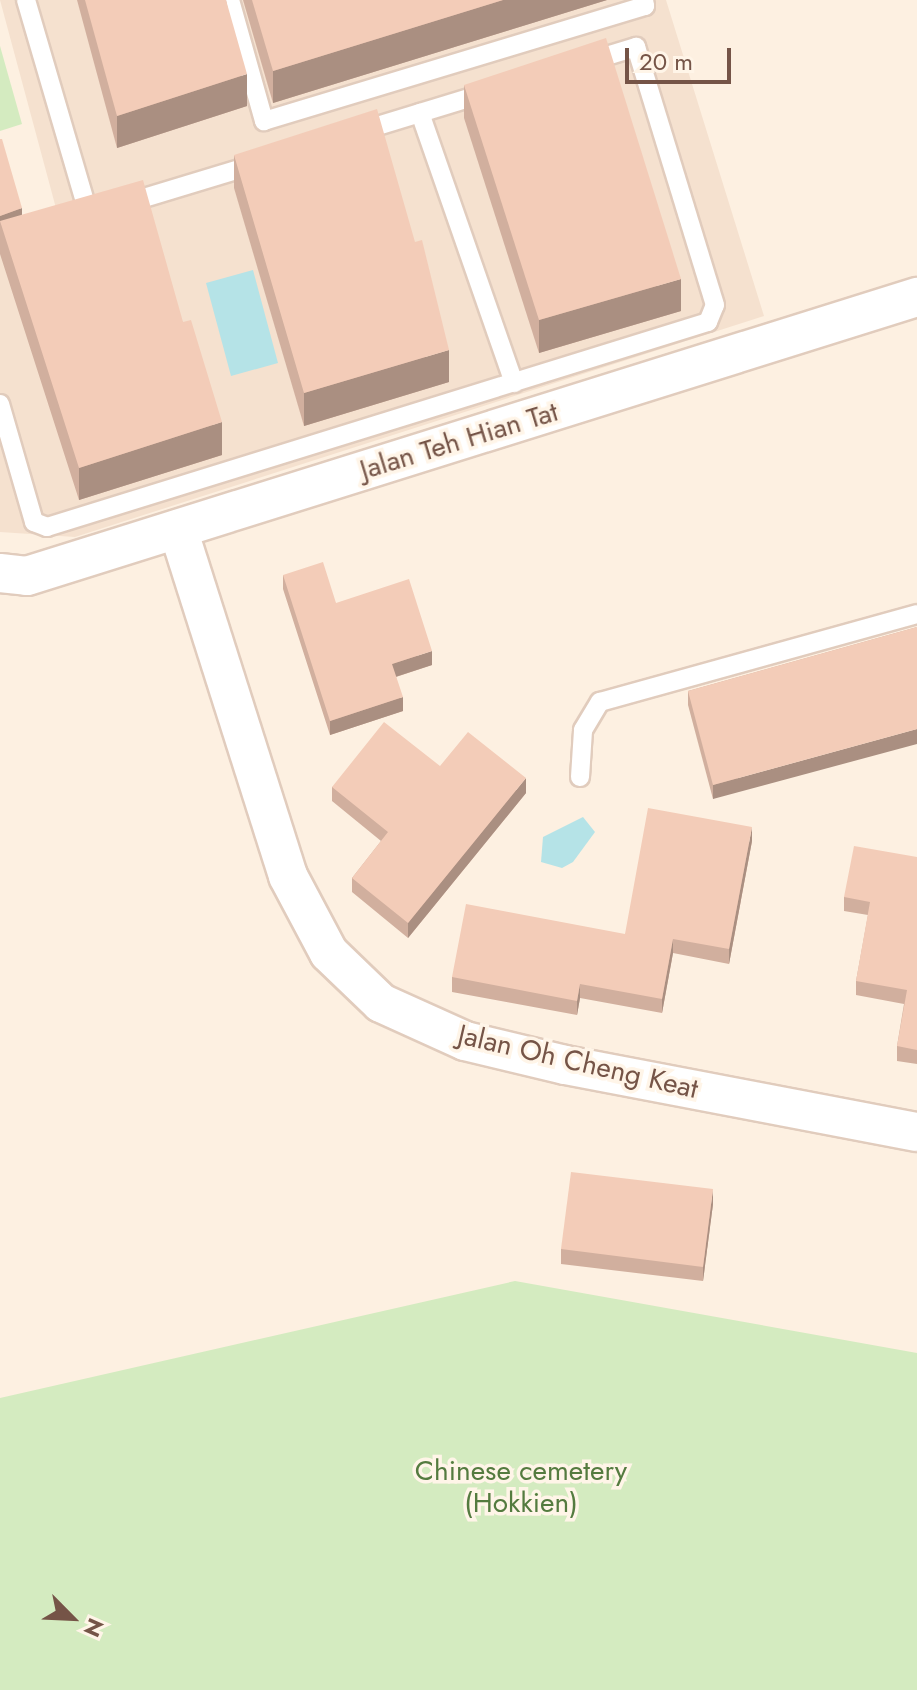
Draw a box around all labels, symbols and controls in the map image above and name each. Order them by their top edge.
scale bar [629,32,735,82]
text: 20 m [639,44,693,79]
street label: Jalan Teh Hian Tat [356,395,562,487]
street label: Jalan Oh Cheng Keat [455,1018,701,1106]
park label: Chinese cemetery (Hokkien) [415,1454,627,1520]
north arrow [32,1578,112,1658]
text: N [76,1613,112,1642]

